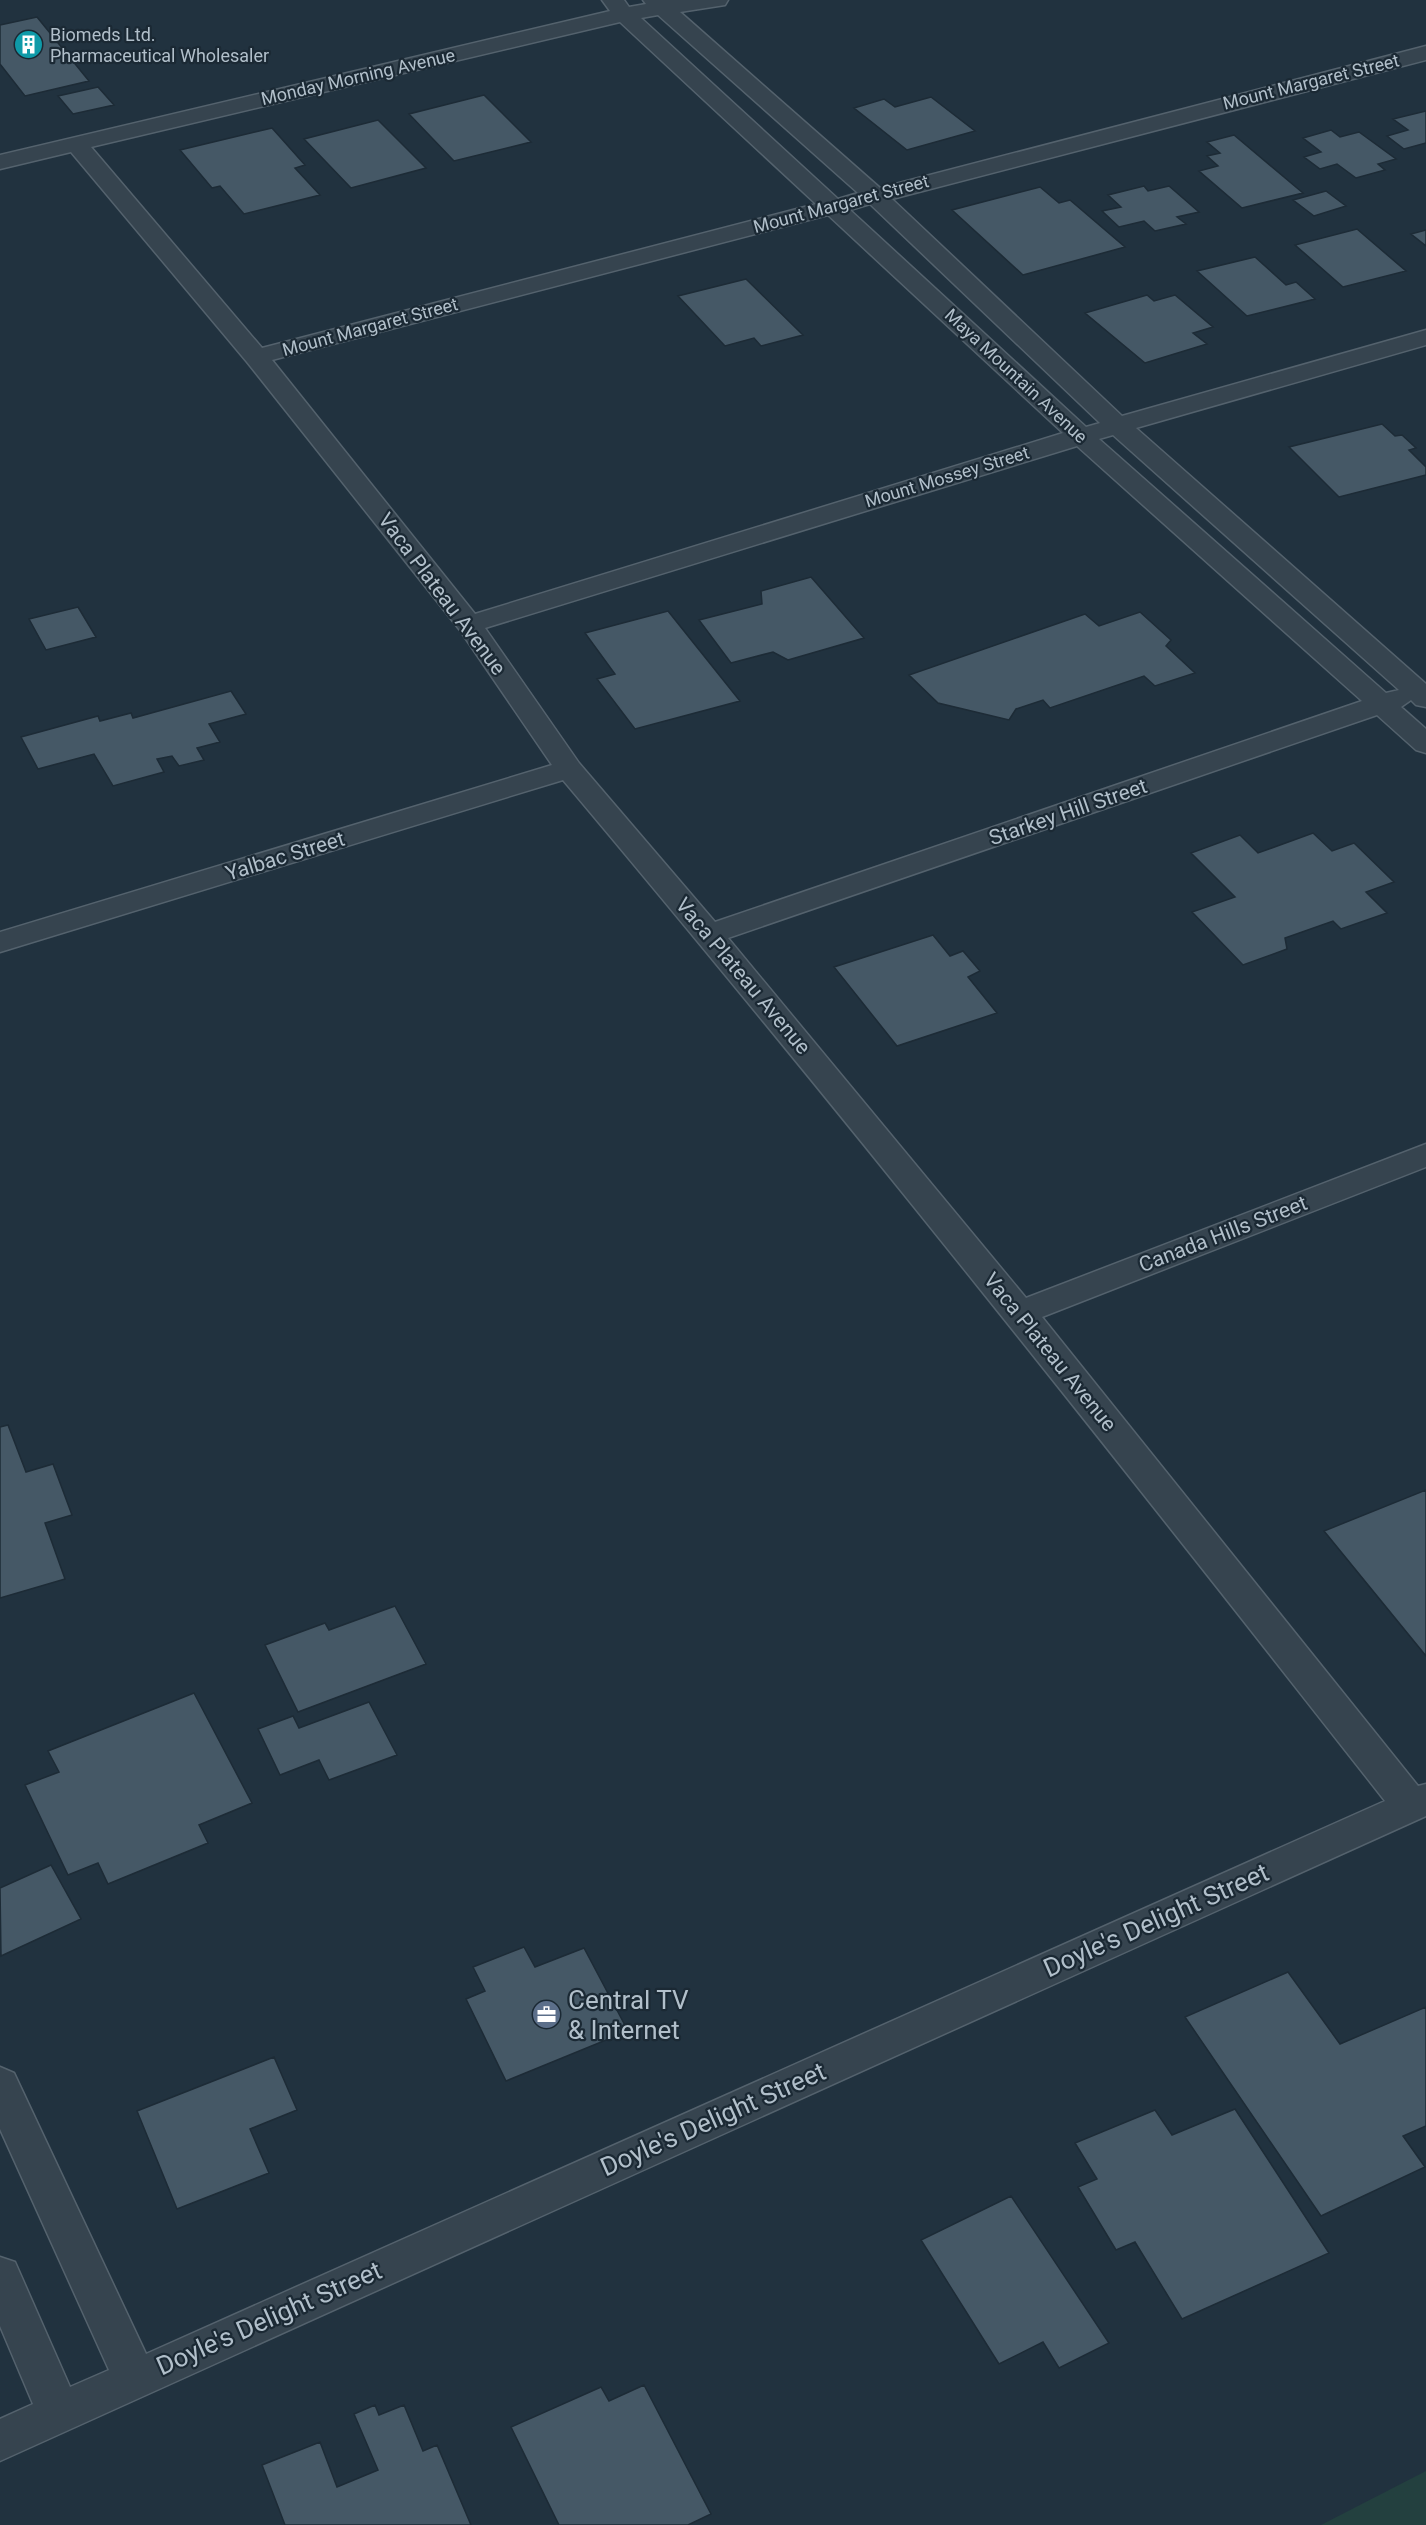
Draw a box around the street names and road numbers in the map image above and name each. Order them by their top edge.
street label: Monday Morning Avenue [259,44,457,109]
street label: Mount Margaret Street [1221,49,1401,114]
street label: Mount Margaret Street [751,170,931,237]
street label: Mount Margaret Street [280,293,460,360]
street label: Maya Mountain Avenue [941,304,1092,447]
street label: Mount Mossey Street [862,442,1032,512]
street label: Vaca Plateau Avenue [373,508,511,680]
street label: Starkey Hill Street [986,774,1150,850]
street label: Yalbac Street [223,826,348,885]
street label: Vaca Plateau Avenue [671,893,815,1059]
street label: Canada Hills Street [1135,1191,1311,1277]
street label: Vaca Plateau Avenue [979,1268,1121,1436]
street label: Doyle's Delight Street [1039,1857,1273,1983]
street label: Doyle's Delight Street [596,2056,830,2182]
street label: Doyle's Delight Street [152,2255,386,2381]

